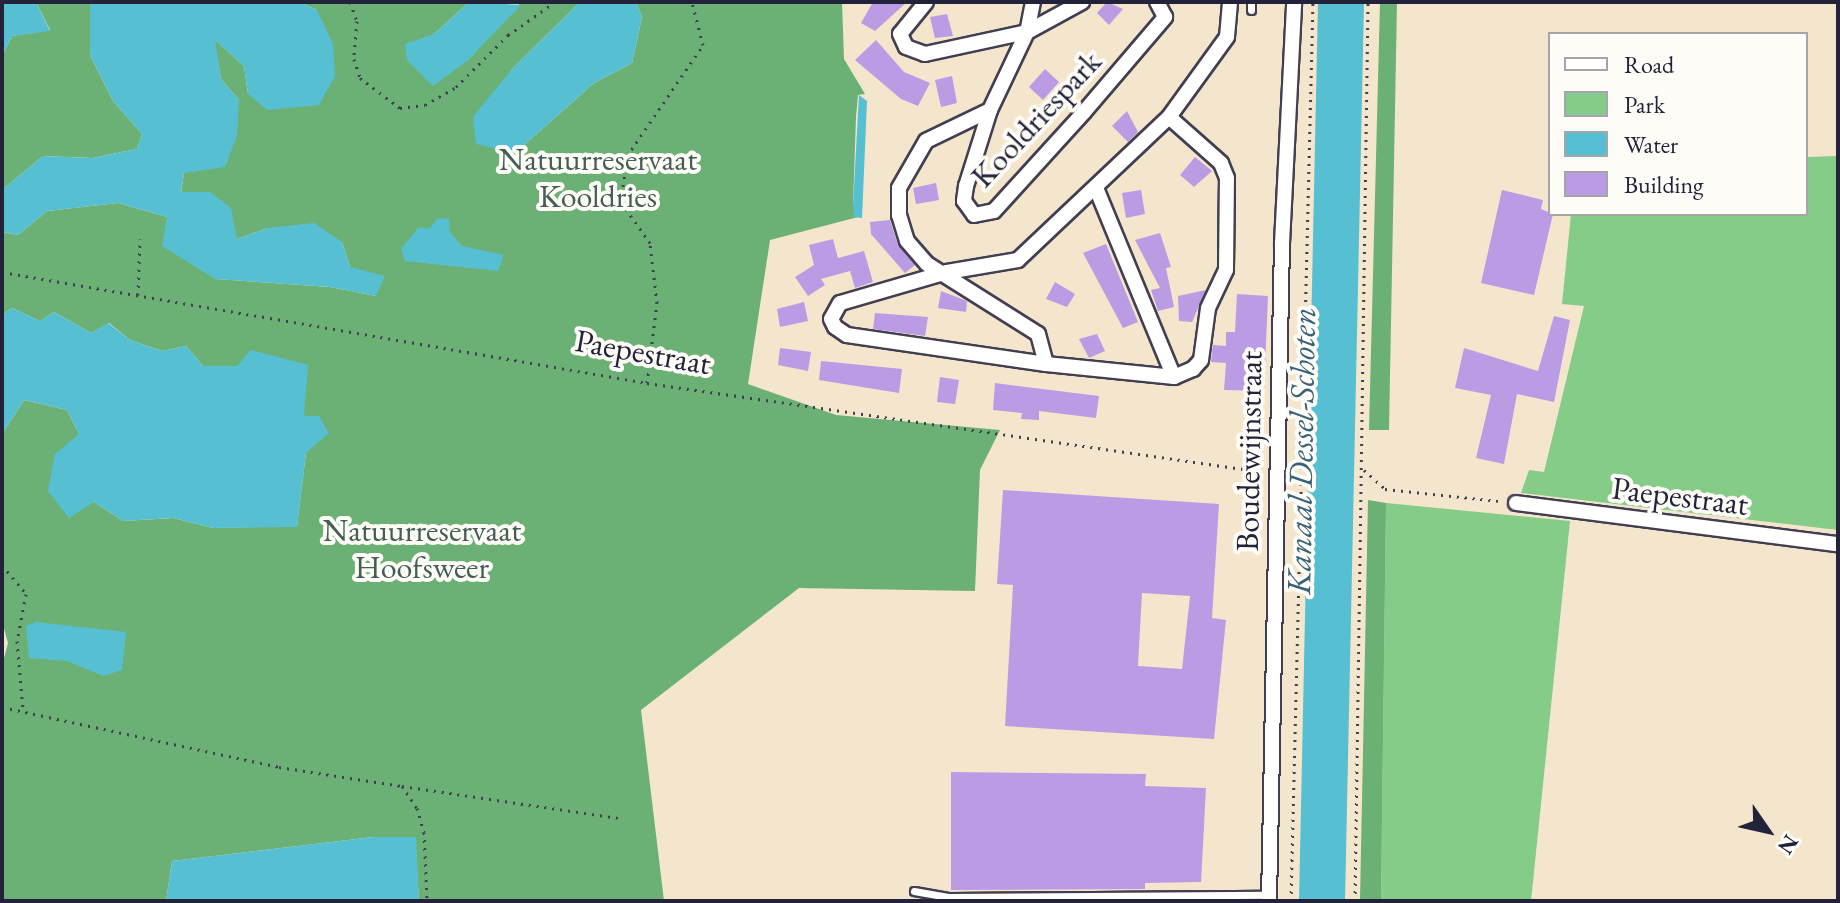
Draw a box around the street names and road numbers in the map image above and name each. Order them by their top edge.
street label: Kooldriespark [963,43,1109,195]
street label: Paepestraat [572,321,714,383]
street label: Boudewijnstraat [1228,350,1270,552]
street label: Paepestraat [1610,469,1750,523]

